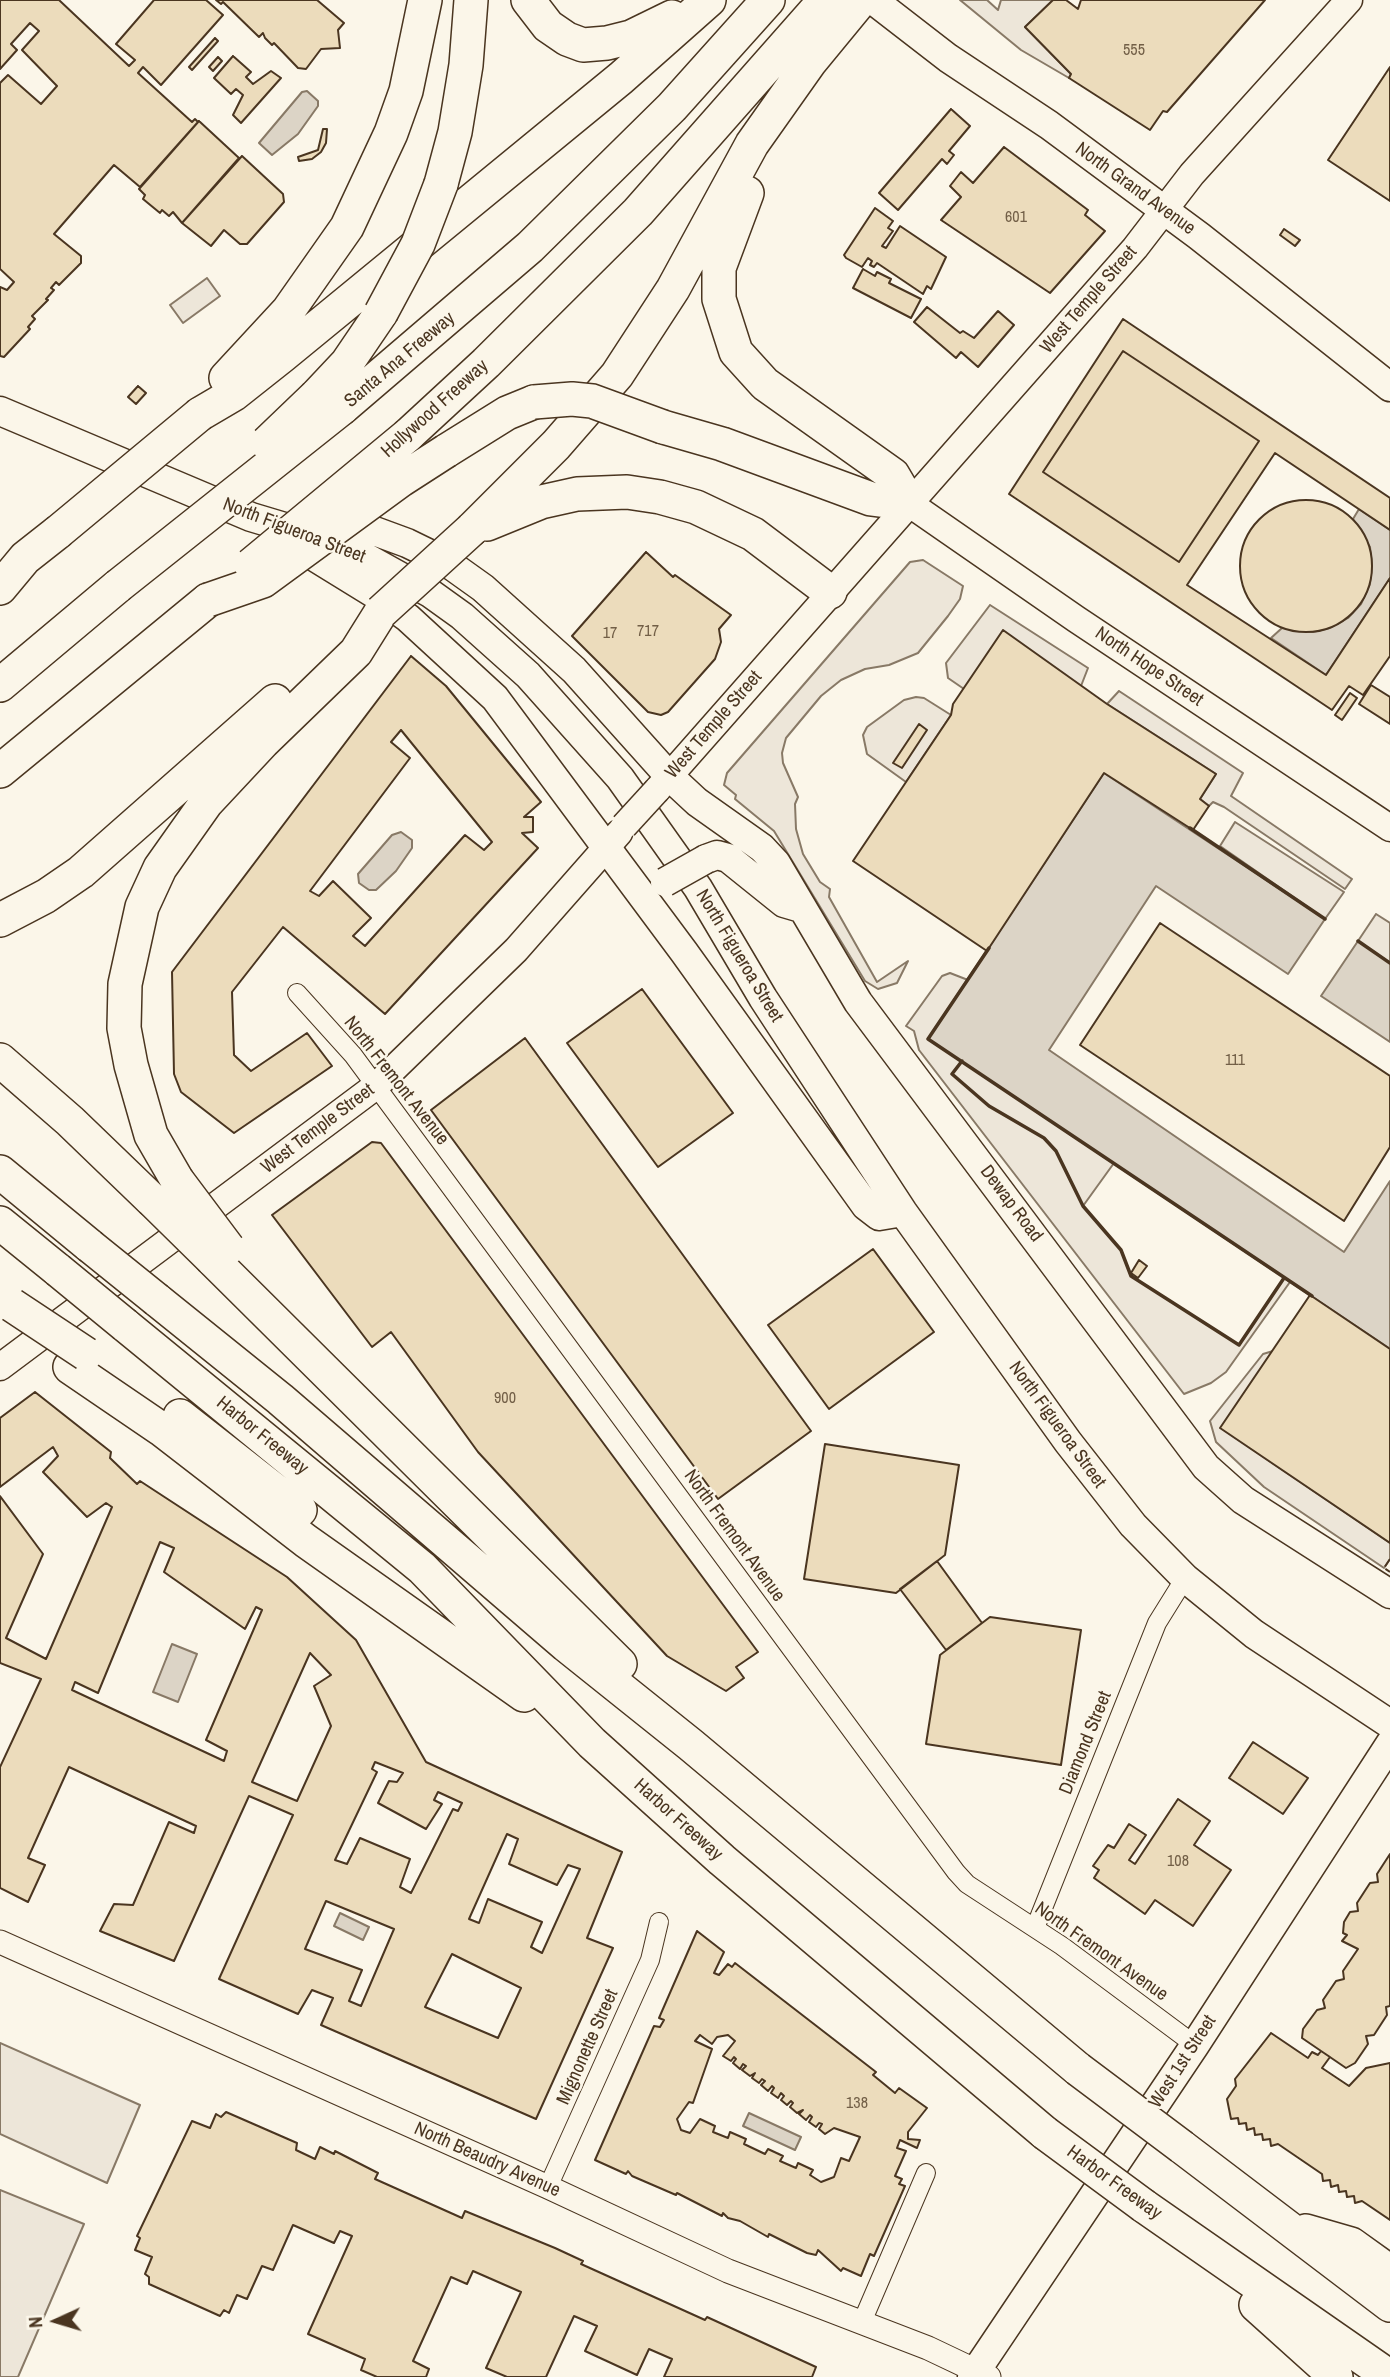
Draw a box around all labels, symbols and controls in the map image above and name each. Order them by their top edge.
house number: 555 [1123,41,1145,61]
street label: North Grand Avenue [1071,138,1199,240]
house number: 601 [1005,208,1027,228]
street label: West Temple Street [1036,241,1142,359]
street label: Santa Ana Freeway [340,307,460,413]
street label: Hollywood Freeway [377,355,493,463]
street label: North Figueroa Street [220,493,368,569]
house number: 717 [637,622,659,642]
street label: North Hope Street [1091,622,1207,712]
house number: 17 [603,624,617,644]
street label: West Temple Street [661,666,767,784]
street label: North Figueroa Street [690,886,788,1026]
street label: North Fremont Avenue [339,1012,453,1150]
house number: 111 [1225,1051,1245,1071]
street label: West Temple Street [257,1079,379,1179]
street label: Dewap Road [975,1161,1047,1247]
street label: North Figueroa Street [1003,1357,1111,1493]
house number: 900 [494,1389,516,1409]
street label: Harbor Freeway [211,1392,313,1480]
street label: North Fremont Avenue [679,1466,789,1606]
street label: Diamond Street [1055,1688,1117,1798]
street label: Harbor Freeway [629,1774,727,1866]
house number: 108 [1167,1852,1189,1872]
street label: North Fremont Avenue [1030,1898,1172,2006]
street label: Mignonette Street [552,1986,624,2108]
street label: West 1st Street [1145,2011,1221,2113]
house number: 138 [846,2094,868,2114]
street label: North Beaudry Avenue [410,2118,564,2202]
street label: Harbor Freeway [1062,2141,1166,2225]
north arrow [21,2286,91,2356]
text: N [22,2316,48,2329]

